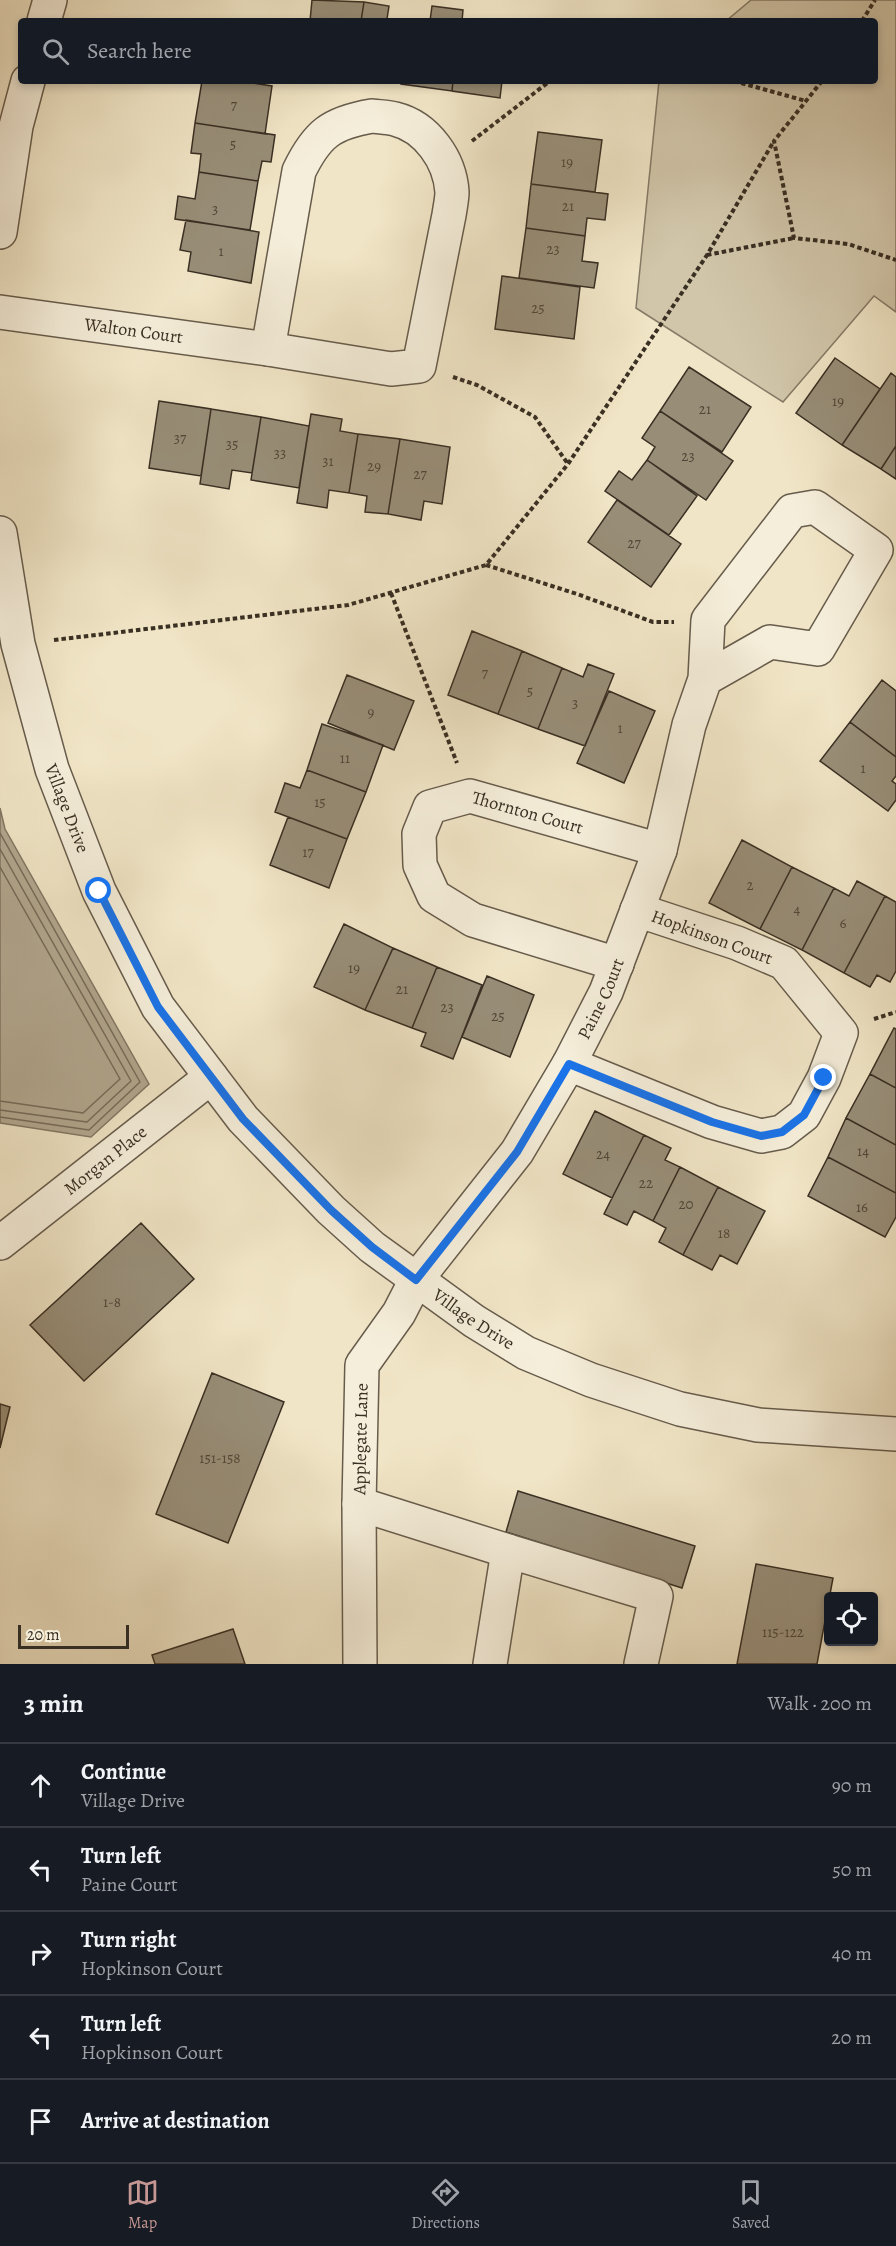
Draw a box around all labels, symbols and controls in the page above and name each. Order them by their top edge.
search box [18,18,878,84]
icon: search [39,35,72,68]
text: Search here [87,36,192,66]
house number: 7 [231,95,238,115]
house number: 5 [230,134,236,154]
house number: 19 [561,152,573,172]
house number: 21 [562,196,574,216]
house number: 3 [212,199,218,219]
house number: 23 [546,239,560,259]
house number: 1 [218,241,224,261]
house number: 25 [531,298,545,318]
street label: Walton Court [82,312,184,349]
house number: 19 [832,391,844,411]
house number: 21 [699,399,711,419]
house number: 37 [174,428,187,448]
house number: 35 [226,434,238,454]
house number: 33 [274,443,286,463]
house number: 23 [681,446,695,466]
house number: 31 [322,451,334,471]
house number: 29 [367,456,381,476]
house number: 27 [413,464,427,484]
house number: 27 [627,533,641,553]
house number: 7 [482,663,489,683]
house number: 5 [527,681,533,701]
house number: 3 [572,693,578,713]
house number: 9 [368,702,375,722]
house number: 1 [617,718,623,738]
house number: 11 [340,748,350,768]
house number: 1 [860,758,866,778]
street label: Village Drive [39,759,95,856]
street label: Thornton Court [469,785,586,840]
house number: 15 [314,792,326,812]
house number: 17 [302,842,314,862]
house number: 2 [746,875,754,895]
route start [85,877,111,903]
house number: 4 [794,899,801,919]
street label: Hopkinson Court [648,904,776,970]
house number: 6 [840,913,847,933]
street label: Paine Court [572,955,630,1043]
house number: 19 [348,958,360,978]
house number: 21 [396,979,408,999]
house number: 23 [440,997,454,1017]
house number: 25 [491,1006,505,1026]
route end [810,1064,836,1090]
street label: Morgan Place [59,1120,152,1200]
house number: 14 [857,1141,869,1161]
house number: 24 [596,1144,610,1164]
house number: 22 [639,1173,653,1193]
house number: 20 [678,1194,694,1214]
house number: 16 [856,1197,868,1217]
house number: 18 [718,1223,730,1243]
street label: Village Drive [427,1282,519,1355]
house number: 1-8 [103,1292,121,1312]
street label: Applegate Lane [347,1383,374,1496]
house number: 151-158 [199,1448,241,1468]
map controls [824,1592,878,1646]
button: locate [824,1592,878,1646]
scale bar [18,1622,129,1650]
house number: 115-122 [762,1622,804,1642]
text: 20 m [27,1624,60,1646]
text: 3 min [24,1686,84,1721]
text: Walk · 200 m [768,1690,872,1717]
text: Continue [81,1757,166,1787]
icon: ahead [24,1769,57,1802]
text: 90 m [832,1772,872,1799]
text: Village Drive [81,1787,185,1814]
text: Turn left [81,1841,161,1871]
icon: left [24,1853,57,1886]
text: 50 m [832,1856,872,1883]
text: Paine Court [81,1871,178,1898]
text: Turn right [81,1925,177,1955]
icon: right [24,1937,57,1970]
text: 40 m [832,1940,872,1967]
text: Hopkinson Court [81,1955,223,1982]
text: Turn left [81,2009,161,2039]
icon: left [24,2021,57,2054]
text: 20 m [831,2024,872,2051]
text: Hopkinson Court [81,2039,223,2066]
icon: arrive [24,2105,57,2138]
text: Arrive at destination [81,2106,270,2136]
tab: Map [126,2176,159,2234]
tab: Directions [411,2176,480,2234]
tab: Saved [732,2176,770,2234]

